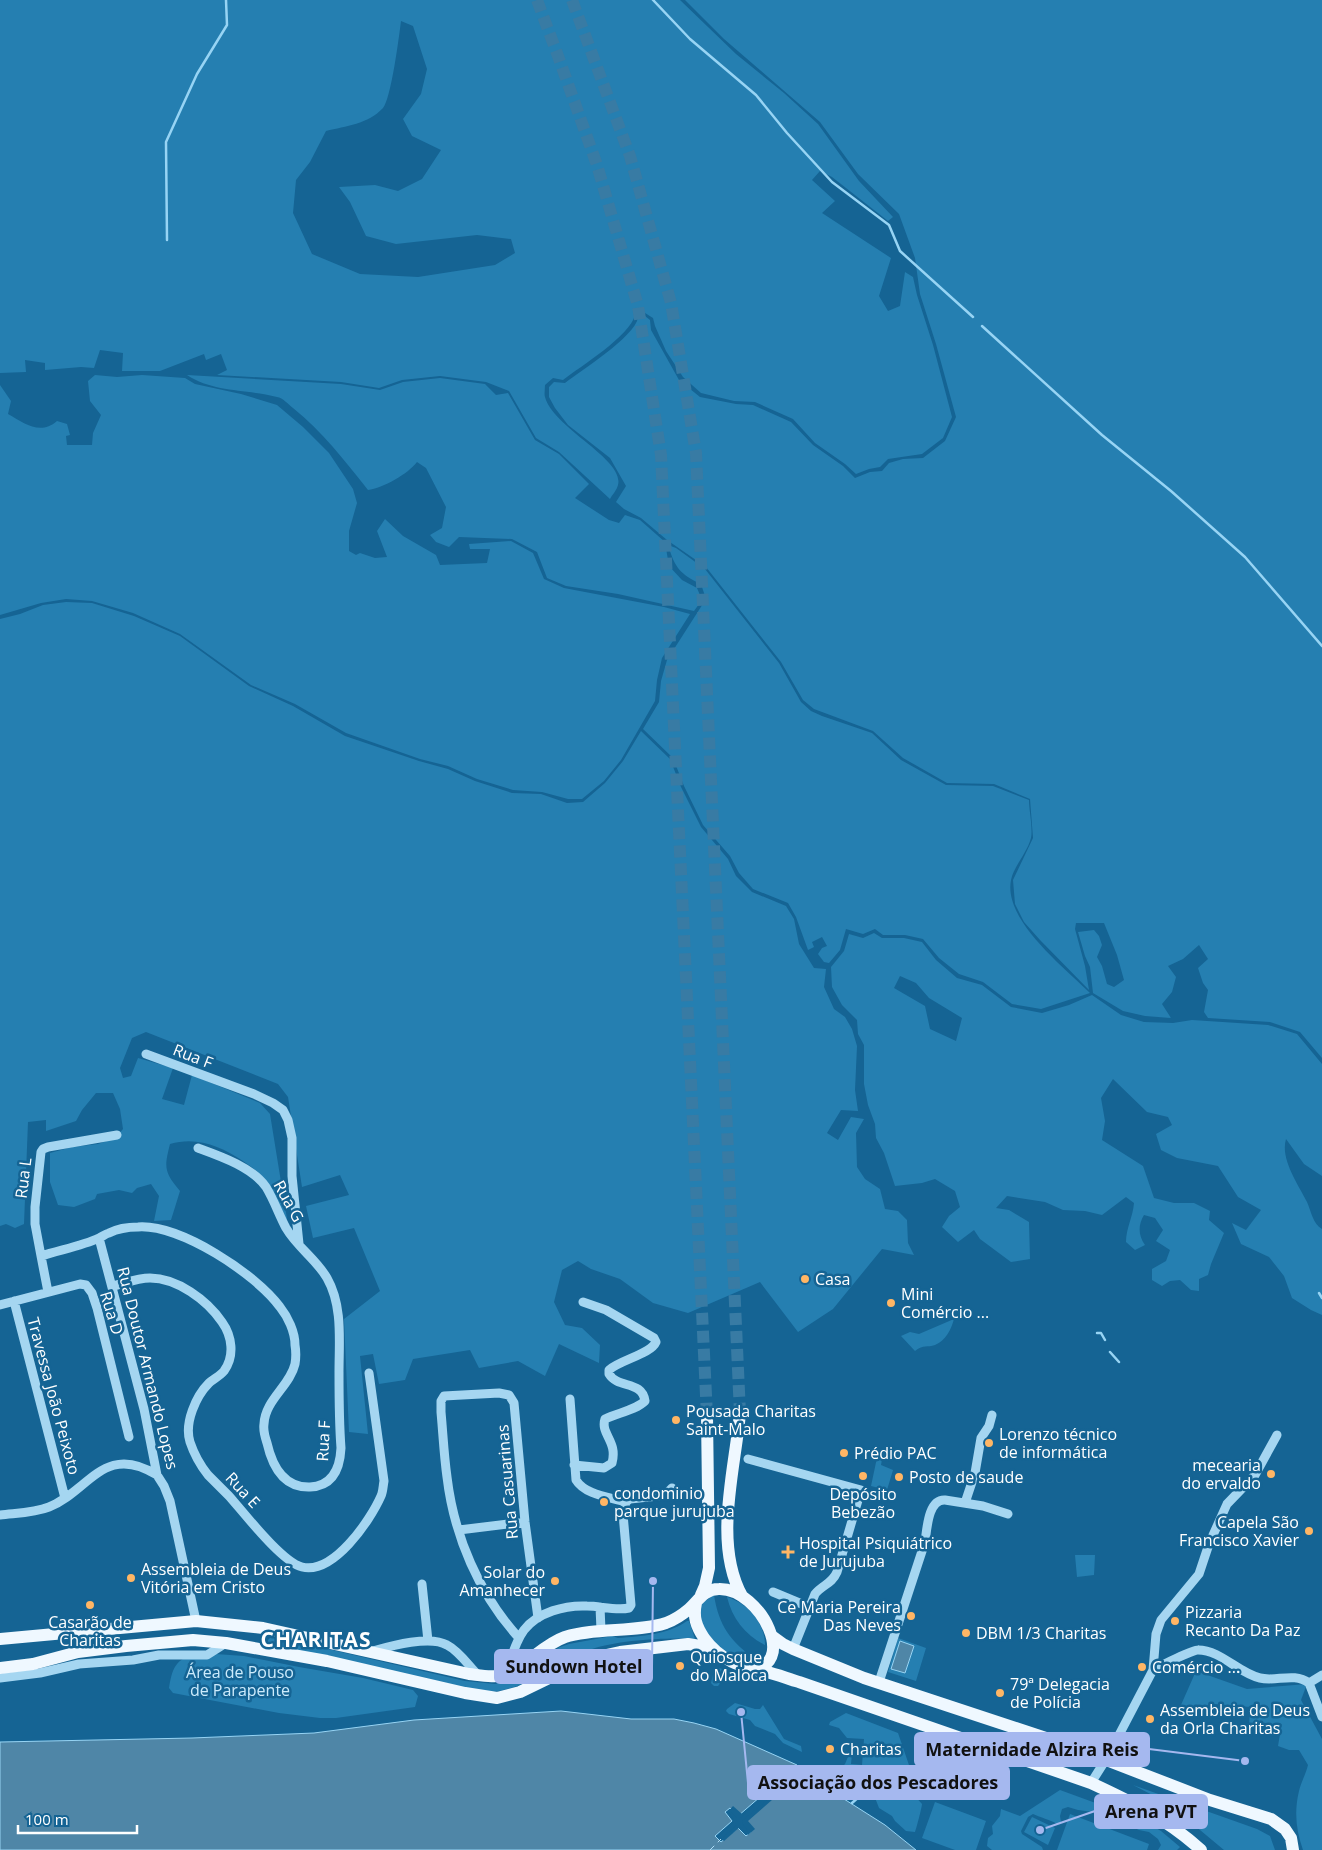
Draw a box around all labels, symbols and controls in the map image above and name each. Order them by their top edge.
street label: Rua F [170,1038,216,1074]
street label: Rua L [10,1156,36,1200]
street label: Rua G [269,1176,309,1226]
street label: Rua Doutor Armando Lopes [112,1264,184,1472]
place label: Casa [815,1268,850,1290]
marker: Casa [799,1273,811,1285]
place label: Mini Comércio ... [901,1283,989,1323]
street label: Rua D [95,1289,129,1337]
marker: Mini Comércio ... [885,1297,897,1309]
street label: Travessa João Peixoto [22,1315,86,1477]
place label: Pousada Charitas Saint-Malo [686,1400,816,1440]
marker: Pousada Charitas Saint-Malo [670,1414,682,1426]
street label: Rua F [311,1420,335,1462]
place label: Lorenzo técnico de informática [999,1423,1117,1463]
street label: Rua Casuarinas [491,1424,523,1540]
marker: Lorenzo técnico de informática [983,1437,995,1449]
place label: Prédio PAC [854,1442,937,1464]
marker: Prédio PAC [838,1447,850,1459]
place label: mecearia do ervaldo [1182,1454,1261,1494]
place label: Posto de saude [909,1466,1023,1488]
street label: Rua E [221,1467,265,1513]
marker: mecearia do ervaldo [1265,1468,1277,1480]
marker: Depósito Bebezão [857,1470,869,1482]
marker: Posto de saude [893,1471,905,1483]
place label: condominio parque jurujuba [614,1482,735,1522]
place label: Depósito Bebezão [830,1483,897,1523]
marker: condominio parque jurujuba [598,1496,610,1508]
place label: Capela São Francisco Xavier [1179,1511,1299,1551]
marker: Capela São Francisco Xavier [1303,1525,1315,1537]
place label: Hospital Psiquiátrico de Jurujuba [799,1532,952,1572]
marker: Hospital Psiquiátrico de Jurujuba [781,1545,795,1559]
place label: Assembleia de Deus Vitória em Cristo [141,1558,291,1598]
place label: Solar do Amanhecer [459,1561,545,1601]
marker: Assembleia de Deus Vitória em Cristo [125,1572,137,1584]
marker: Solar do Amanhecer [549,1575,561,1587]
place label: Ce Maria Pereira Das Neves [777,1596,901,1636]
marker: Casarão de Charitas [84,1599,96,1611]
place label: Pizzaria Recanto Da Paz [1185,1601,1300,1641]
marker: Ce Maria Pereira Das Neves [905,1610,917,1622]
place label: Casarão de Charitas [48,1611,132,1651]
marker: Pizzaria Recanto Da Paz [1169,1615,1181,1627]
place label: DBM 1/3 Charitas [976,1622,1106,1644]
district label: CHARITAS [261,1625,371,1653]
marker: DBM 1/3 Charitas [960,1627,972,1639]
place label: Quiosque do Maloca [690,1646,767,1686]
callout: Sundown Hotel [495,1650,652,1683]
text: Sundown Hotel [506,1654,642,1678]
place label: Comércio ... [1152,1656,1240,1678]
marker: Quiosque do Maloca [674,1660,686,1672]
park label: Área de Pouso de Parapente [186,1661,294,1701]
marker: Comércio ... [1136,1661,1148,1673]
place label: 79ª Delegacia de Polícia [1010,1673,1110,1713]
marker: 79ª Delegacia de Polícia [994,1687,1006,1699]
place label: Assembleia de Deus da Orla Charitas [1160,1699,1310,1739]
marker: Assembleia de Deus da Orla Charitas [1144,1713,1156,1725]
callout: Maternidade Alzira Reis [915,1733,1149,1766]
text: Maternidade Alzira Reis [925,1737,1139,1761]
place label: Charitas [840,1738,902,1760]
marker: Charitas [824,1743,836,1755]
callout: Associação dos Pescadores [748,1766,1009,1799]
text: Associação dos Pescadores [758,1770,998,1794]
callout: Arena PVT [1095,1795,1207,1828]
text: Arena PVT [1105,1799,1198,1823]
scale bar [18,1802,136,1834]
text: 100 m [25,1809,69,1829]

